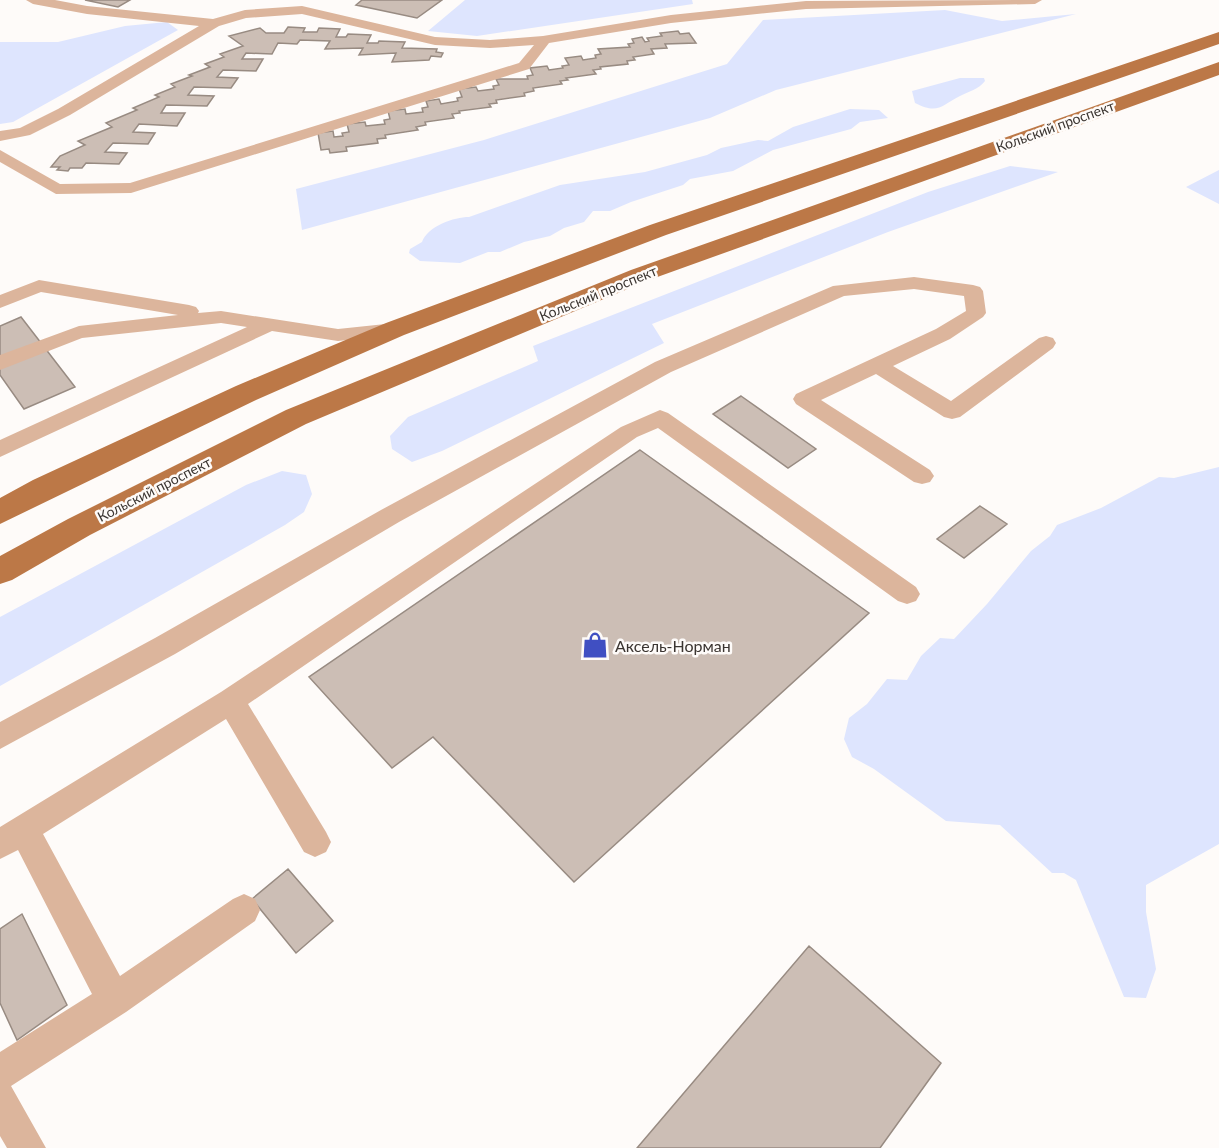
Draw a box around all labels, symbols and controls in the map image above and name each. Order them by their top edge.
street label: Кольский проспект [993,97,1117,155]
street label: Кольский проспект [537,262,659,324]
street label: Кольский проспект [94,453,214,525]
shop icon: Аксель-Норман [580,630,610,660]
place label: Аксель-Норман [615,636,731,655]

